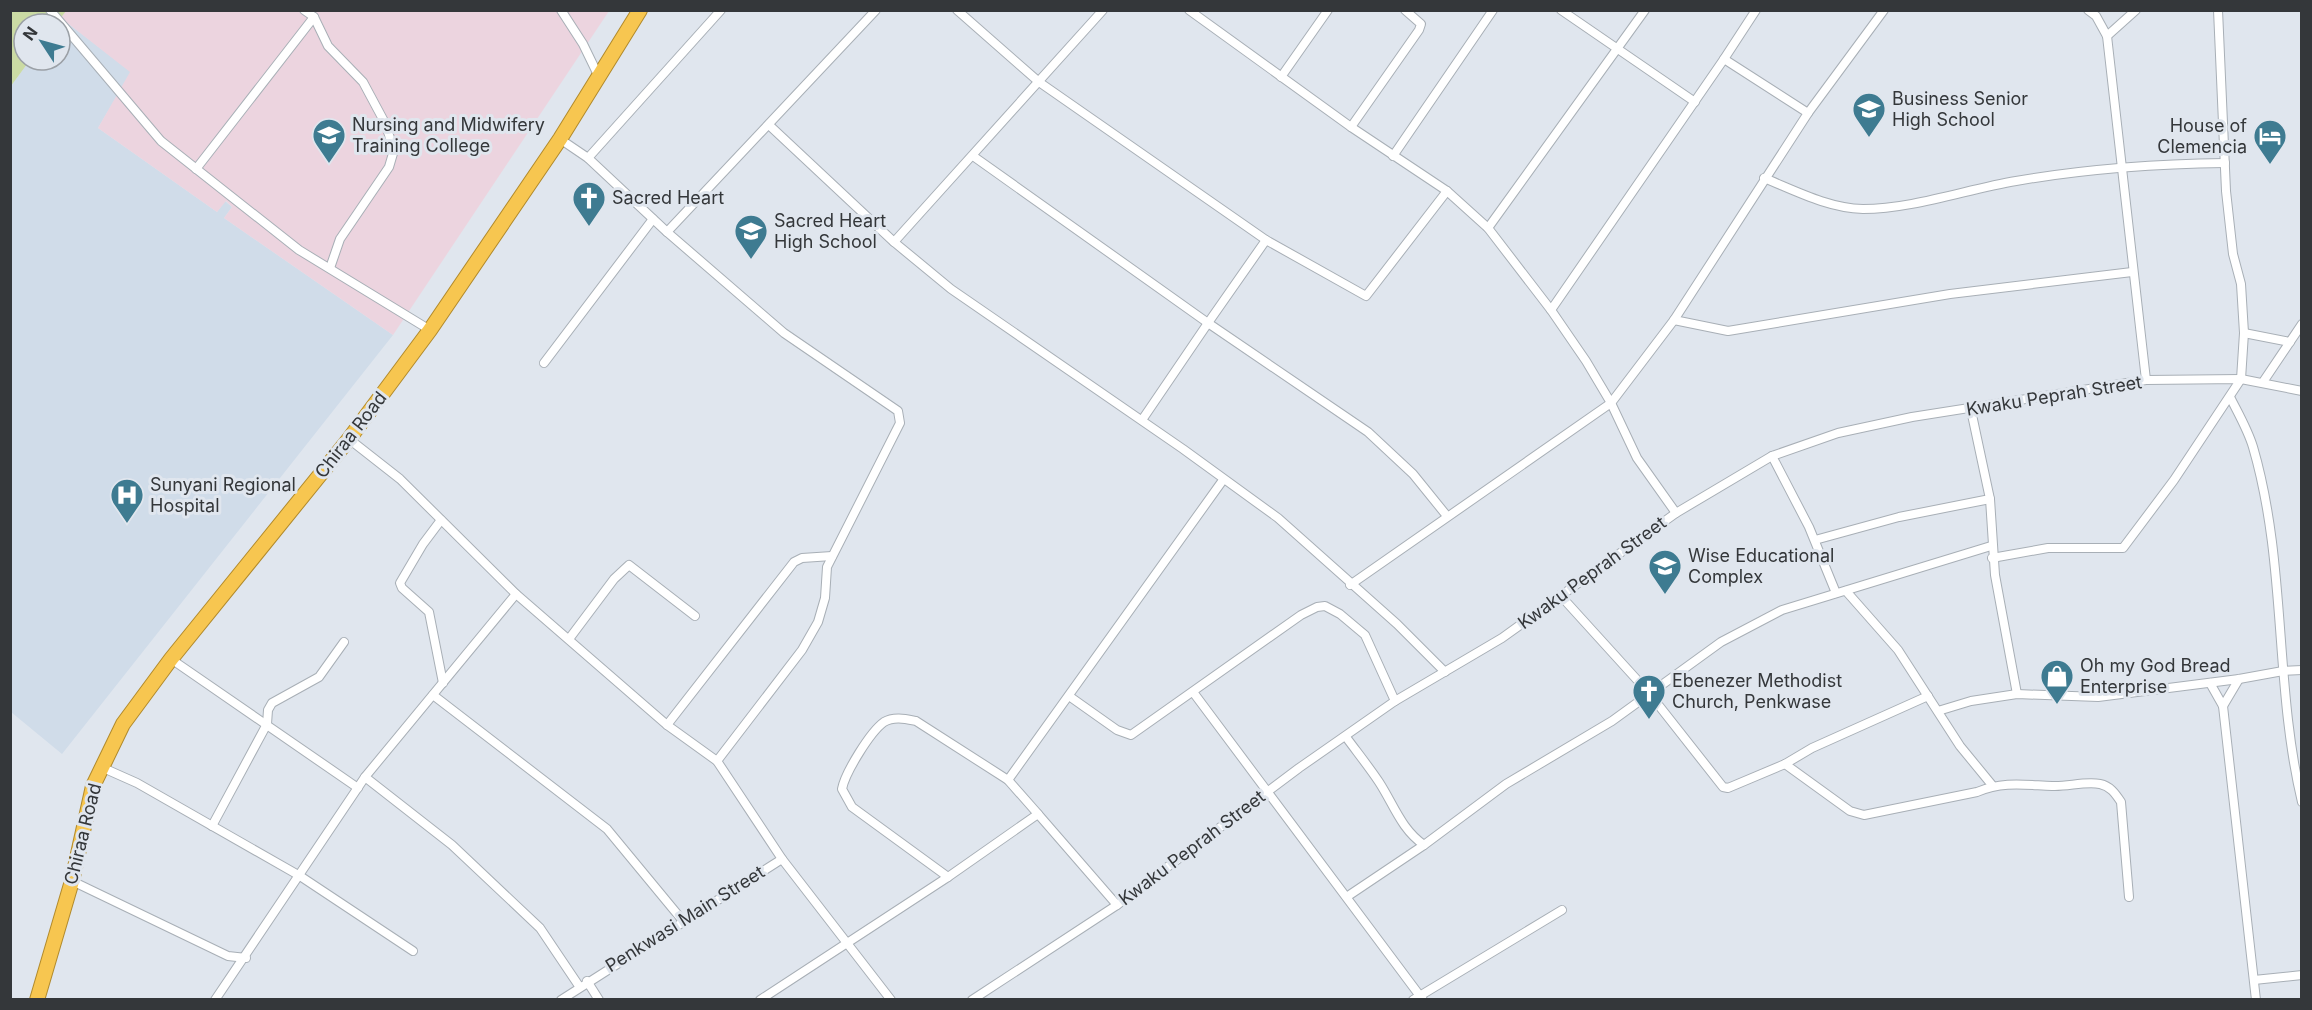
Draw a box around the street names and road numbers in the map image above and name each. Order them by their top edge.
street label: Kwaku Peprah Street [1965,371,2143,420]
street label: Chiraa Road [310,387,391,482]
street label: Kwaku Peprah Street [1514,512,1670,633]
street label: Chiraa Road [60,781,105,887]
street label: Kwaku Peprah Street [1114,786,1269,909]
street label: Penkwasi Main Street [601,861,768,976]

